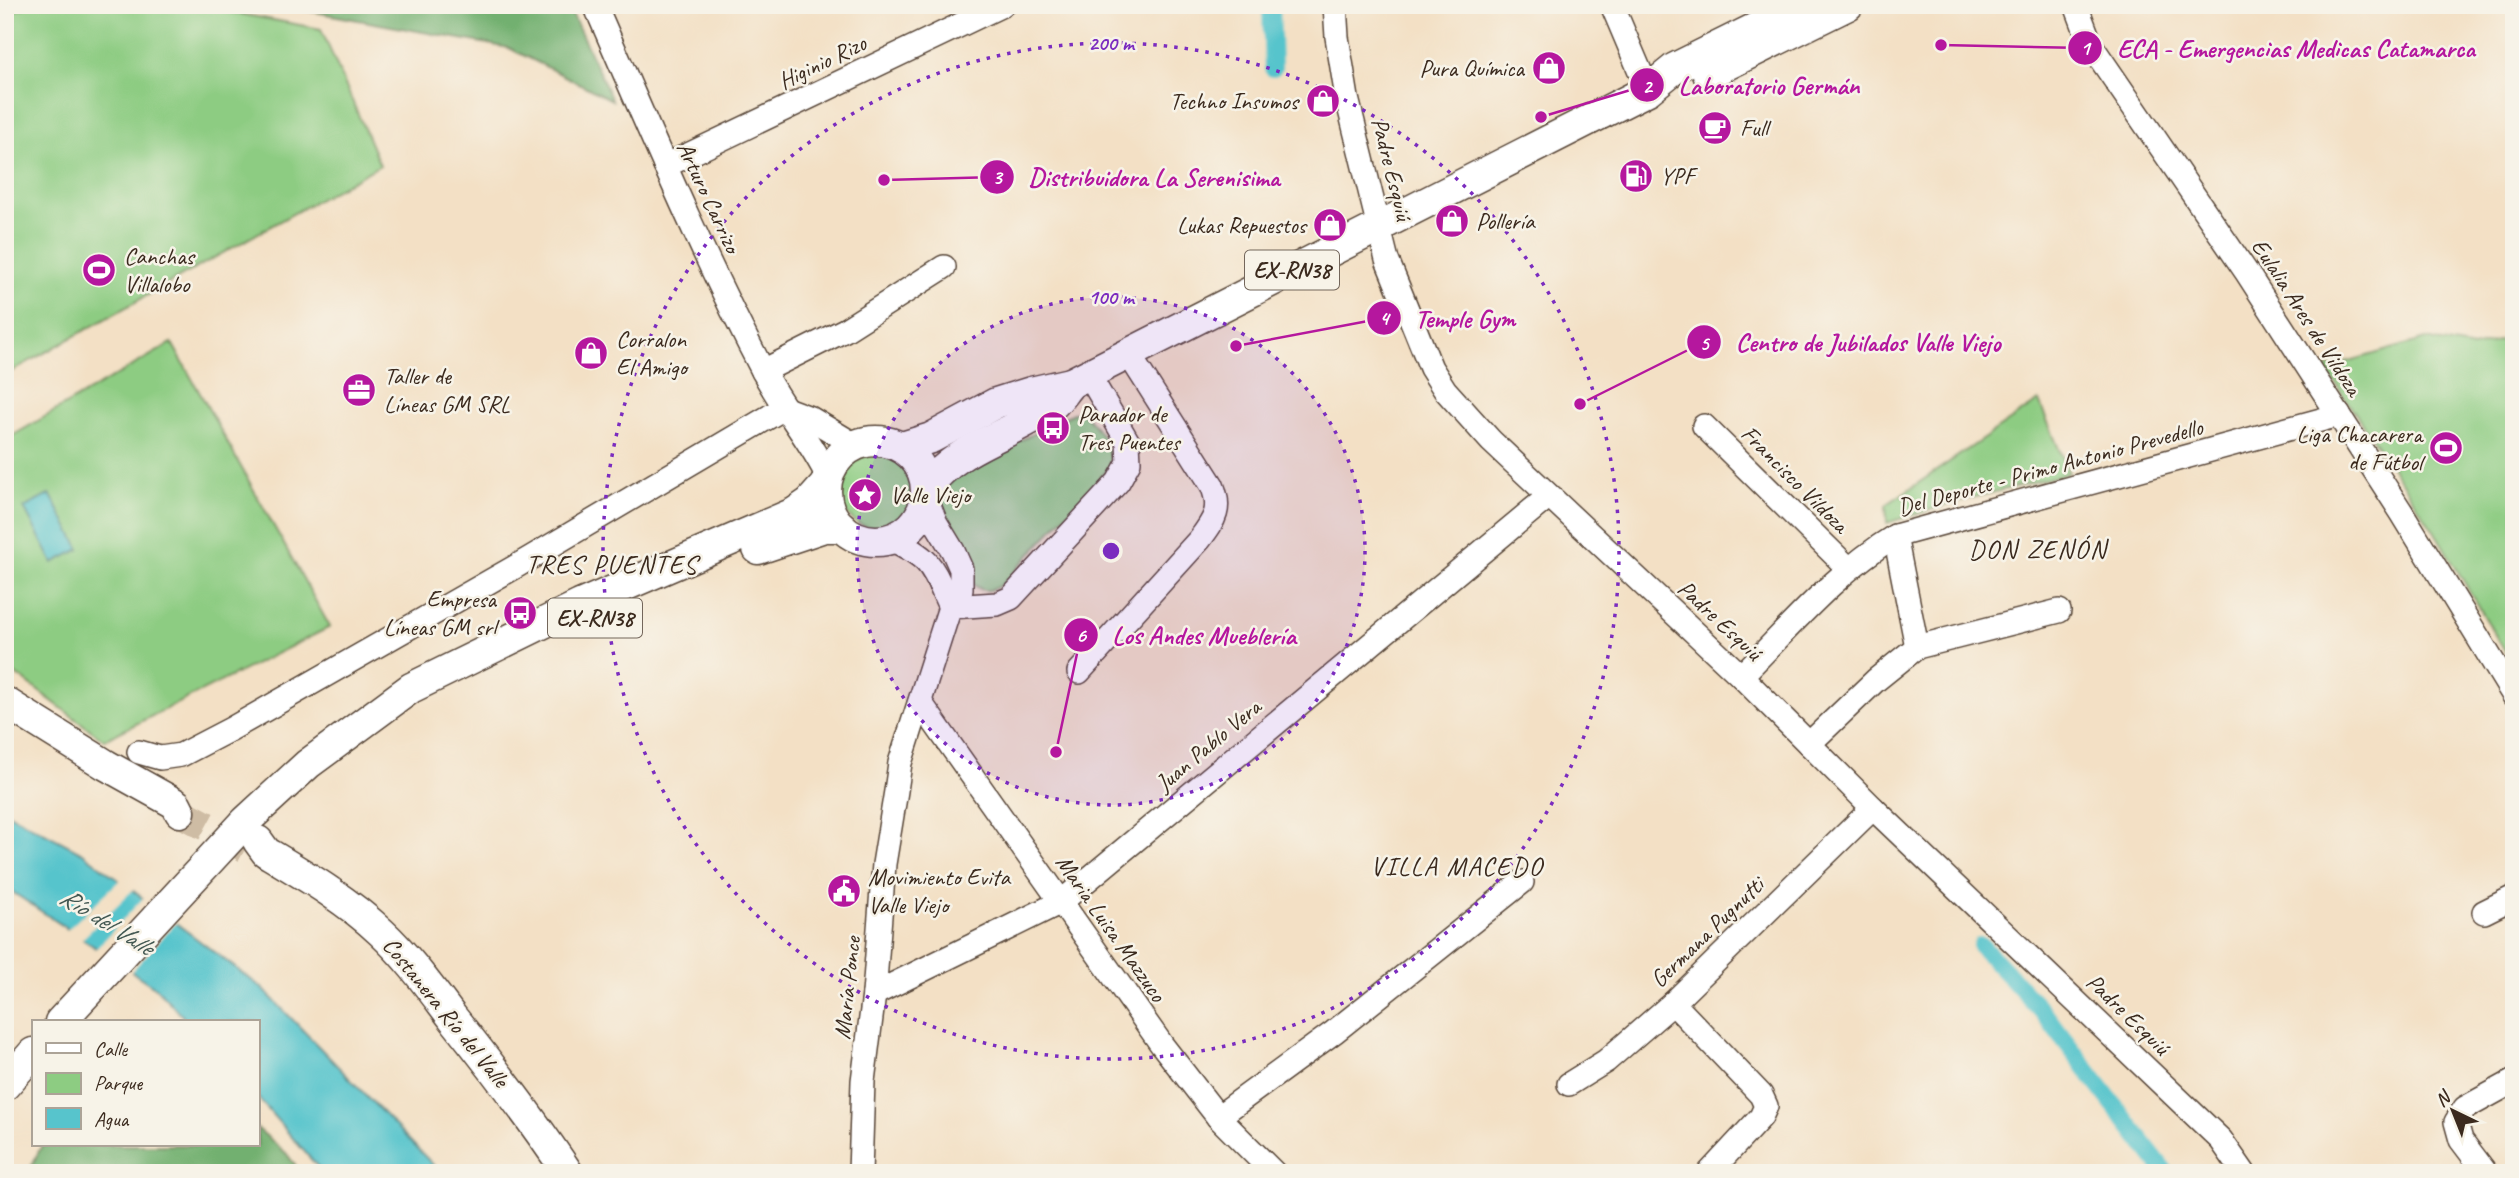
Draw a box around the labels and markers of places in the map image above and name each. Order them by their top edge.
callout: ECA - Emergencias Medicas Catamarca [2068,24,2489,71]
shop icon: Pura Química [1530,49,1568,87]
place label: Pura Química [1420,53,1525,83]
callout: Laboratorio Germán [1629,62,1874,109]
shop icon: Techno Insumos [1304,82,1342,120]
place label: Techno Insumos [1170,86,1301,116]
cafe icon: Full [1696,109,1734,147]
place label: Full [1740,113,1772,143]
callout: Distribuidora La Serenisima [980,153,1293,200]
fuel station icon: YPF [1617,157,1655,195]
place label: YPF [1660,161,1698,191]
shop icon: Pollería [1433,202,1471,240]
shop icon: Lukas Repuestos [1311,206,1349,244]
place label: Pollería [1476,206,1536,236]
place label: Lukas Repuestos [1177,210,1308,240]
place label: Canchas Villalobo [124,241,197,299]
sports icon: Canchas Villalobo [80,251,118,289]
callout: Temple Gym [1366,294,1529,341]
callout: Centro de Jubilados Valle Viejo [1686,319,2015,366]
place label: Corralon El Amigo [616,324,689,382]
shop icon: Corralon El Amigo [572,334,610,372]
place label: Taller de Líneas GM SRL [384,361,511,419]
office icon: Taller de Líneas GM SRL [340,371,378,409]
place label: Parador de Tres Puentes [1078,399,1182,457]
bus stop icon: Parador de Tres Puentes [1034,409,1072,447]
place label: Liga Chacarera de Fútbol [2296,419,2426,477]
sports icon: Liga Chacarera de Fútbol [2427,429,2465,467]
place icon: Valle Viejo [846,476,884,514]
place label: Valle Viejo [890,480,973,510]
centre of rings [1099,539,1123,563]
place label: Empresa Líneas GM srl [384,584,500,642]
bus stop icon: Empresa Líneas GM srl [501,594,539,632]
callout: Los Andes Mueblería [1064,611,1310,658]
place label: Movimiento Evita Valle Viejo [868,862,1011,920]
public building icon: Movimiento Evita Valle Viejo [825,872,863,910]

